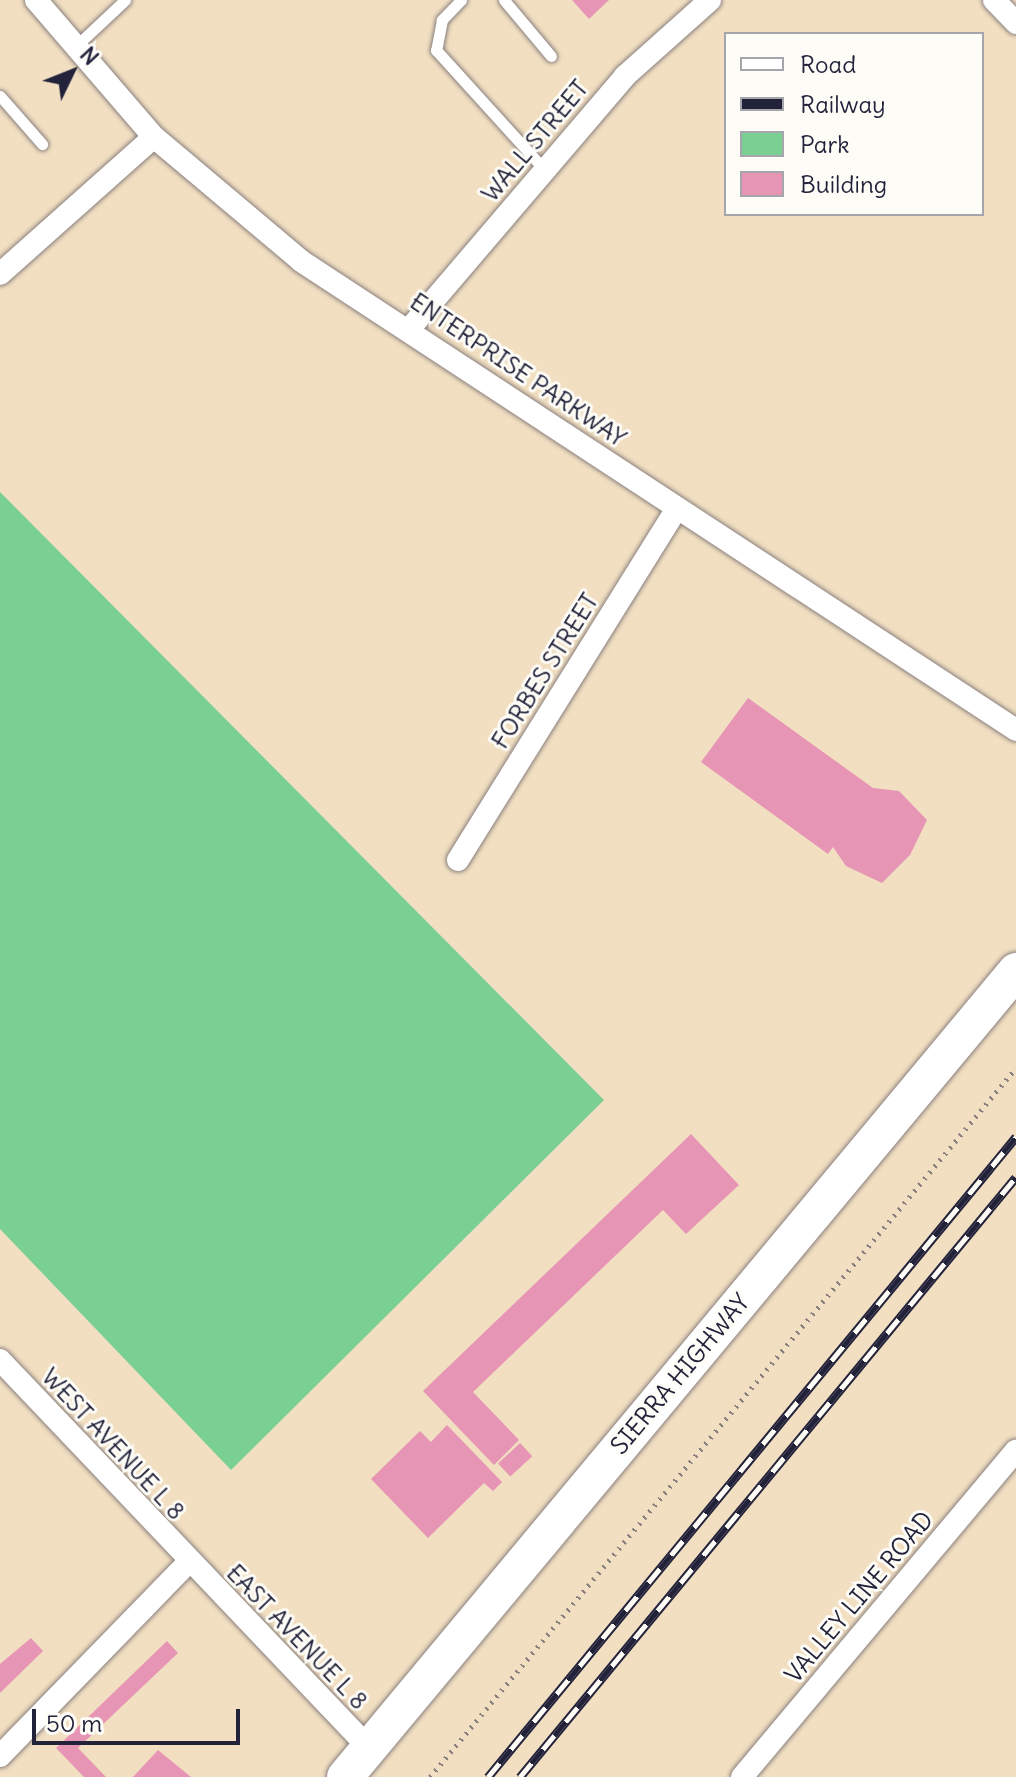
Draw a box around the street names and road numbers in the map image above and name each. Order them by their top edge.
street label: WALL STREET [476,74,594,208]
street label: ENTERPRISE PARKWAY [405,287,631,453]
street label: FORBES STREET [486,588,604,754]
street label: SIERRA HIGHWAY [605,1288,755,1460]
street label: WEST AVENUE L 8 [35,1362,191,1526]
street label: VALLEY LINE ROAD [779,1505,939,1689]
street label: EAST AVENUE L 8 [221,1559,373,1715]

